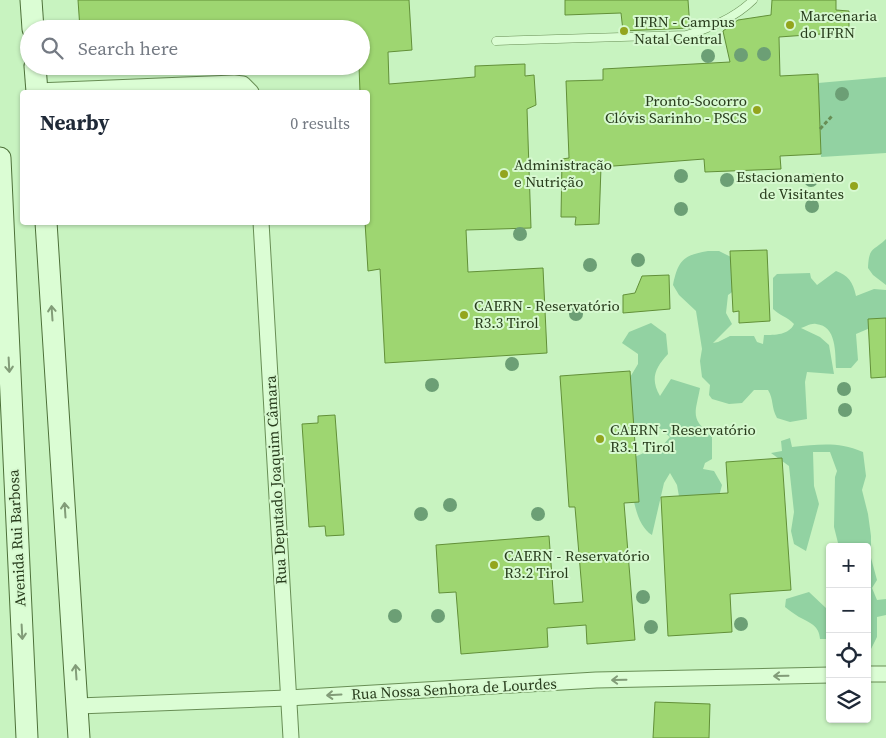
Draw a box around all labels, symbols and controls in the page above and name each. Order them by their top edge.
place label: Marcenaria do IFRN [800,5,877,43]
place label: IFRN - Campus Natal Central [634,11,735,49]
marker: Marcenaria do IFRN [784,19,796,31]
search box [20,20,370,75]
marker: IFRN - Campus Natal Central [618,25,630,37]
icon: search [38,34,66,62]
text: Search here [78,35,178,61]
place label: Pronto-Socorro Clóvis Sarinho - PSCS [605,90,747,128]
marker: Pronto-Socorro Clóvis Sarinho - PSCS [751,104,763,116]
text: Nearby [40,108,110,137]
text: 0 results [290,112,350,134]
place label: Administração e Nutrição [514,154,612,192]
place label: Estacionamento de Visitantes [736,166,844,204]
marker: Administração e Nutrição [498,168,510,180]
marker: Estacionamento de Visitantes [848,180,860,192]
place label: CAERN - Reservatório R3.3 Tirol [474,295,620,333]
one-way arrow [47,305,56,321]
marker: CAERN - Reservatório R3.3 Tirol [458,309,470,321]
one-way arrow [5,356,14,372]
street label: Rua Deputado Joaquim Câmara [260,375,291,585]
place label: CAERN - Reservatório R3.1 Tirol [610,419,756,457]
marker: CAERN - Reservatório R3.1 Tirol [594,433,606,445]
street label: Avenida Rui Barbosa [2,468,31,607]
one-way arrow [60,502,69,518]
map controls [826,543,871,723]
button: + [826,543,871,588]
place label: CAERN - Reservatório R3.2 Tirol [504,545,650,583]
marker: CAERN - Reservatório R3.2 Tirol [488,559,500,571]
button: − [826,588,871,633]
one-way arrow [17,623,26,639]
button: locate [826,633,871,678]
one-way arrow [71,664,80,680]
one-way arrow [773,671,790,681]
street label: Rua Nossa Senhora de Lourdes [351,673,557,704]
one-way arrow [611,675,627,685]
button: layers [826,678,871,723]
one-way arrow [326,691,342,700]

